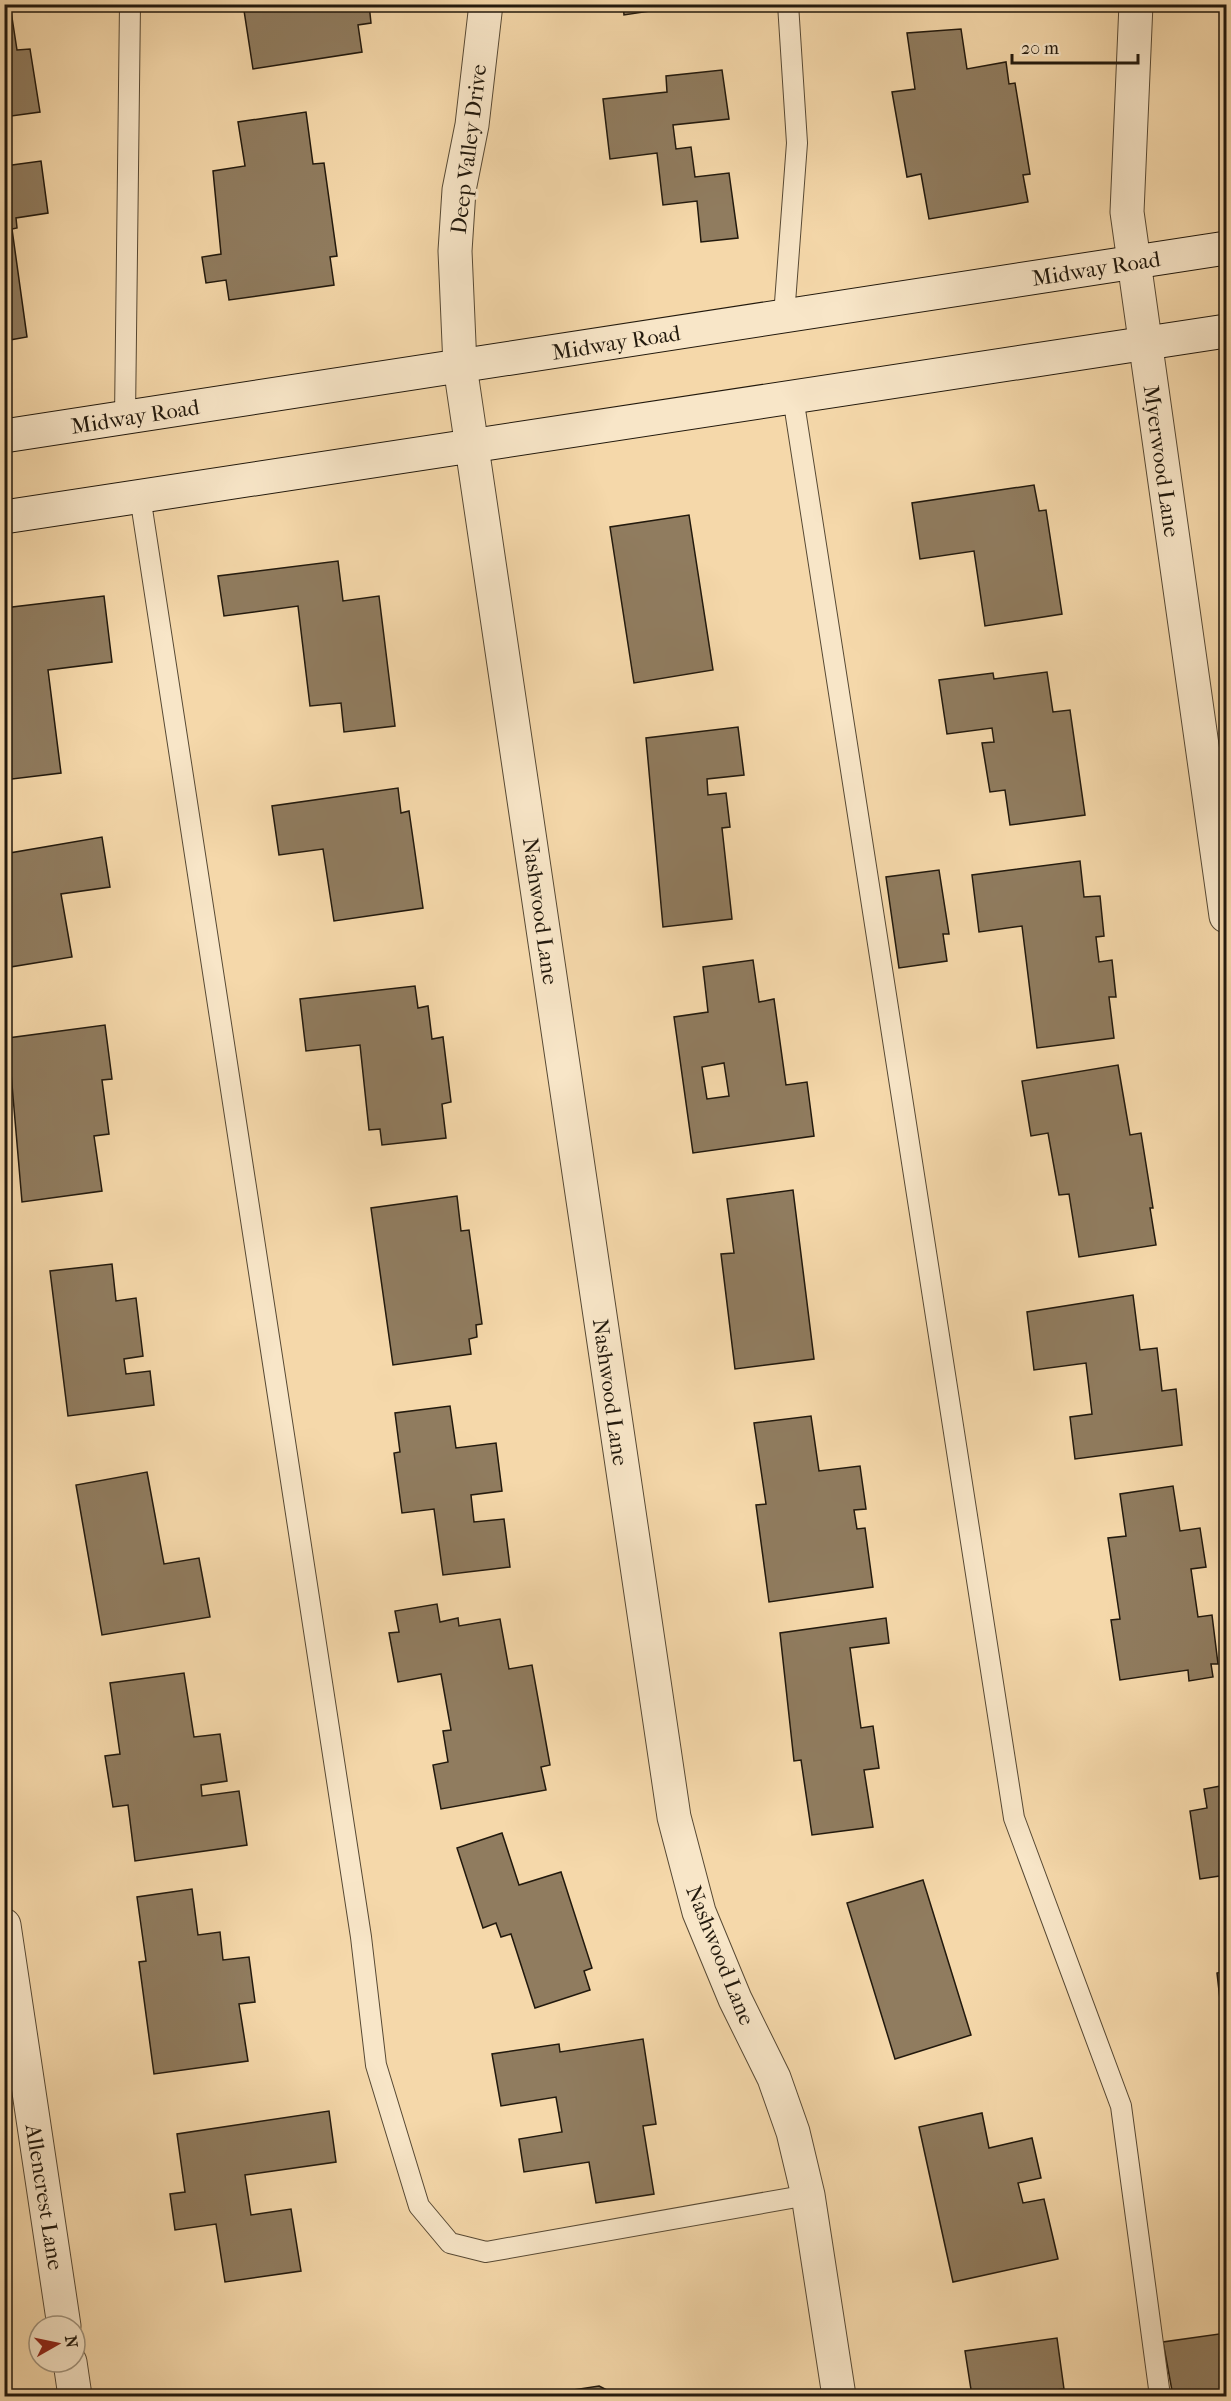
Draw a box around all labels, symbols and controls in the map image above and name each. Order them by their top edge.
scale bar [1012,27,1138,65]
text: 20 m [1021,38,1059,59]
street label: Deep Valley Drive [446,63,492,236]
street label: Midway Road [1030,246,1163,292]
street label: Midway Road [550,320,683,366]
street label: Myerwood Lane [1137,383,1185,539]
street label: Midway Road [69,394,202,440]
street label: Nashwood Lane [517,836,563,986]
street label: Nashwood Lane [587,1317,633,1467]
street label: Nashwood Lane [680,1882,760,2029]
street label: Allencrest Lane [19,2121,68,2272]
north arrow [27,2314,87,2374]
text: N [61,2334,82,2350]

